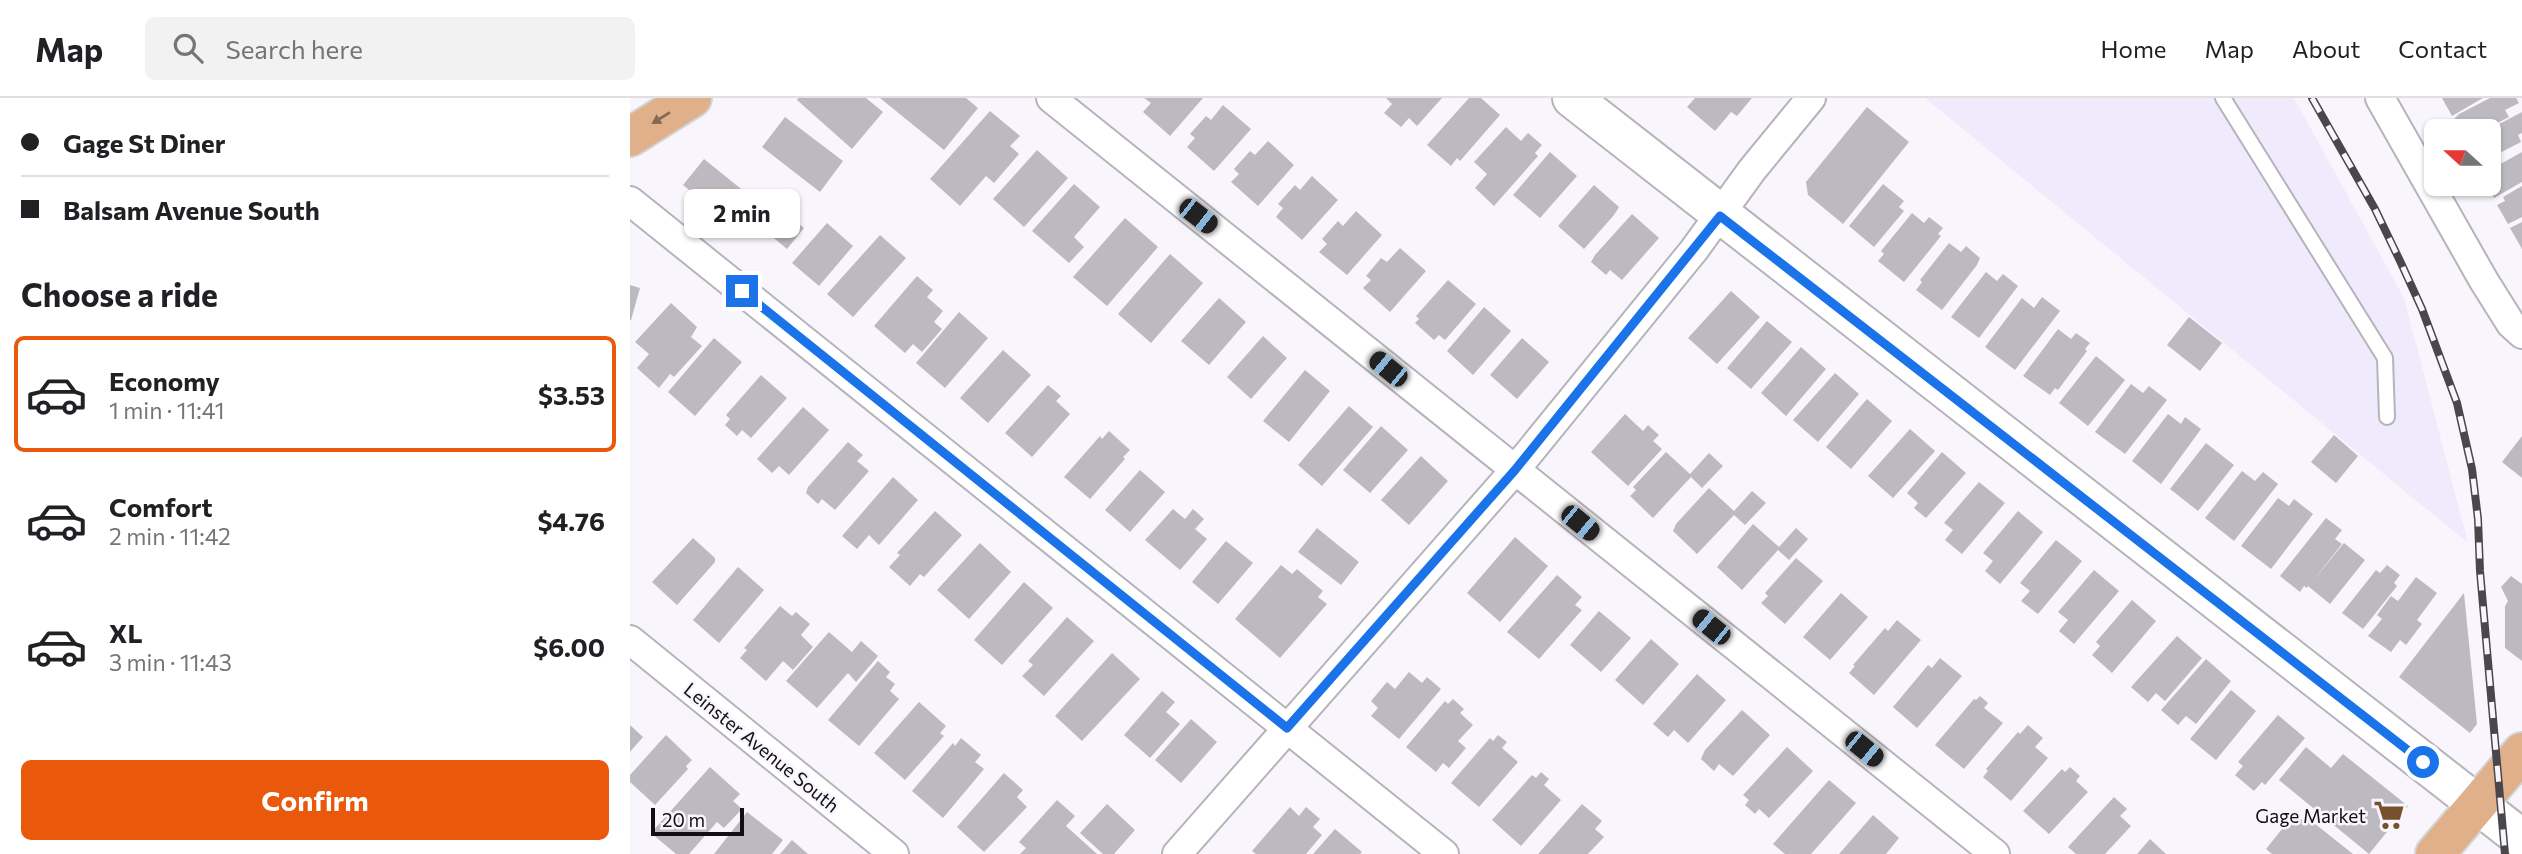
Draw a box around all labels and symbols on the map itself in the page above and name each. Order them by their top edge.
one-way arrow [651,111,670,124]
north arrow [2424,119,2501,196]
callout: 2 min [684,190,800,238]
car [1175,195,1222,237]
route end [726,275,758,307]
car [1366,348,1411,390]
car [1558,502,1603,544]
car [1689,606,1734,648]
street label: Leinster Avenue South [680,677,844,817]
car [1842,728,1887,770]
route start [2407,746,2439,778]
supermarket icon: Gage Market [2372,798,2406,832]
place label: Gage Market [2255,804,2366,827]
scale bar [651,805,744,837]

